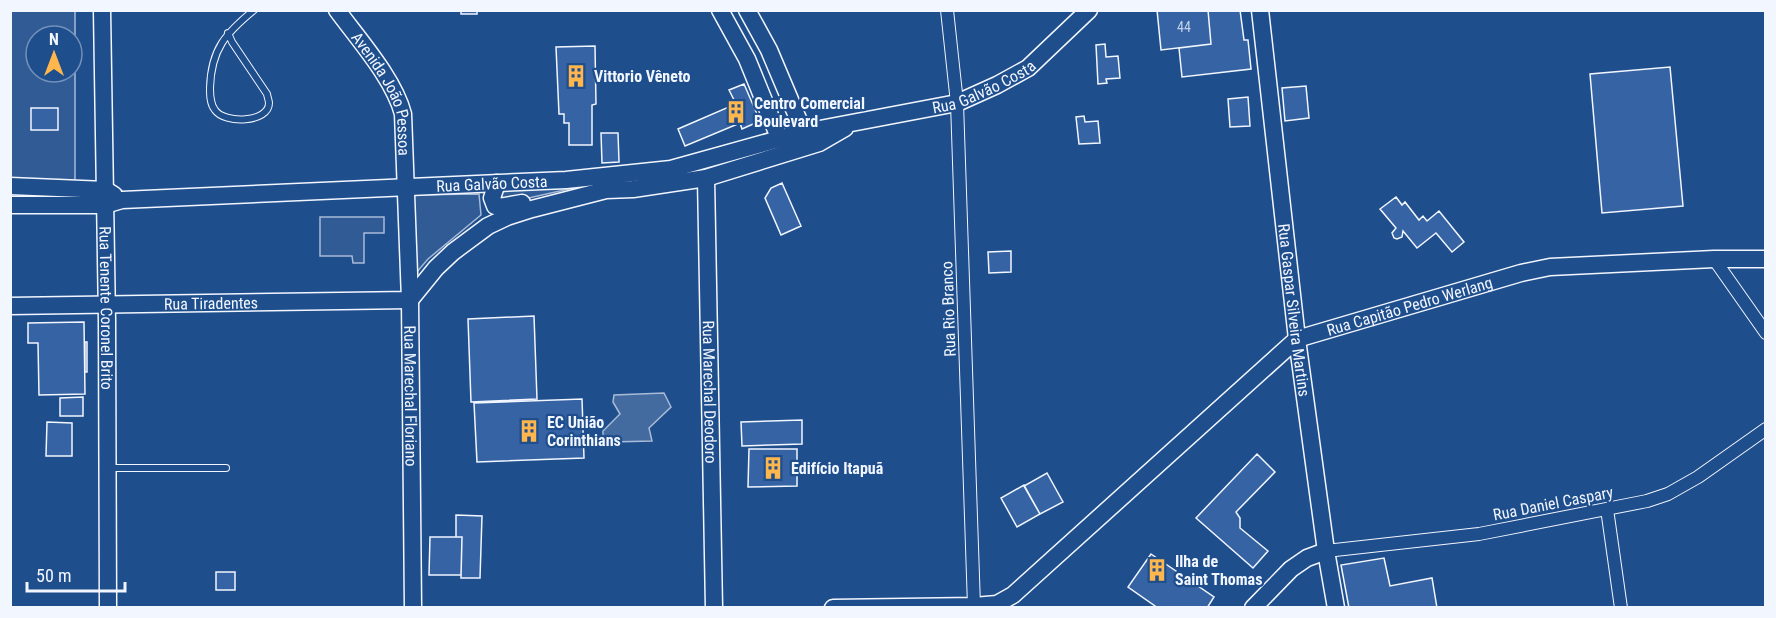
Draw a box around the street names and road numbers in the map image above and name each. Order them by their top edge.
street label: Avenida João Pessoa [347,28,414,156]
street label: Rua Galvão Costa [931,57,1040,118]
street label: Rua Galvão Costa [436,172,548,196]
street label: Rua Gaspar Silveira Martins [1274,223,1314,398]
street label: Rua Tenente Coronel Brito [95,226,116,390]
street label: Rua Rio Branco [937,261,960,357]
street label: Rua Capitão Pedro Werlang [1324,273,1495,340]
street label: Rua Tiradentes [164,293,258,314]
street label: Rua Marechal Deodoro [699,320,720,464]
street label: Rua Marechal Floriano [400,325,421,467]
street label: Rua Daniel Caspary [1491,482,1615,524]

